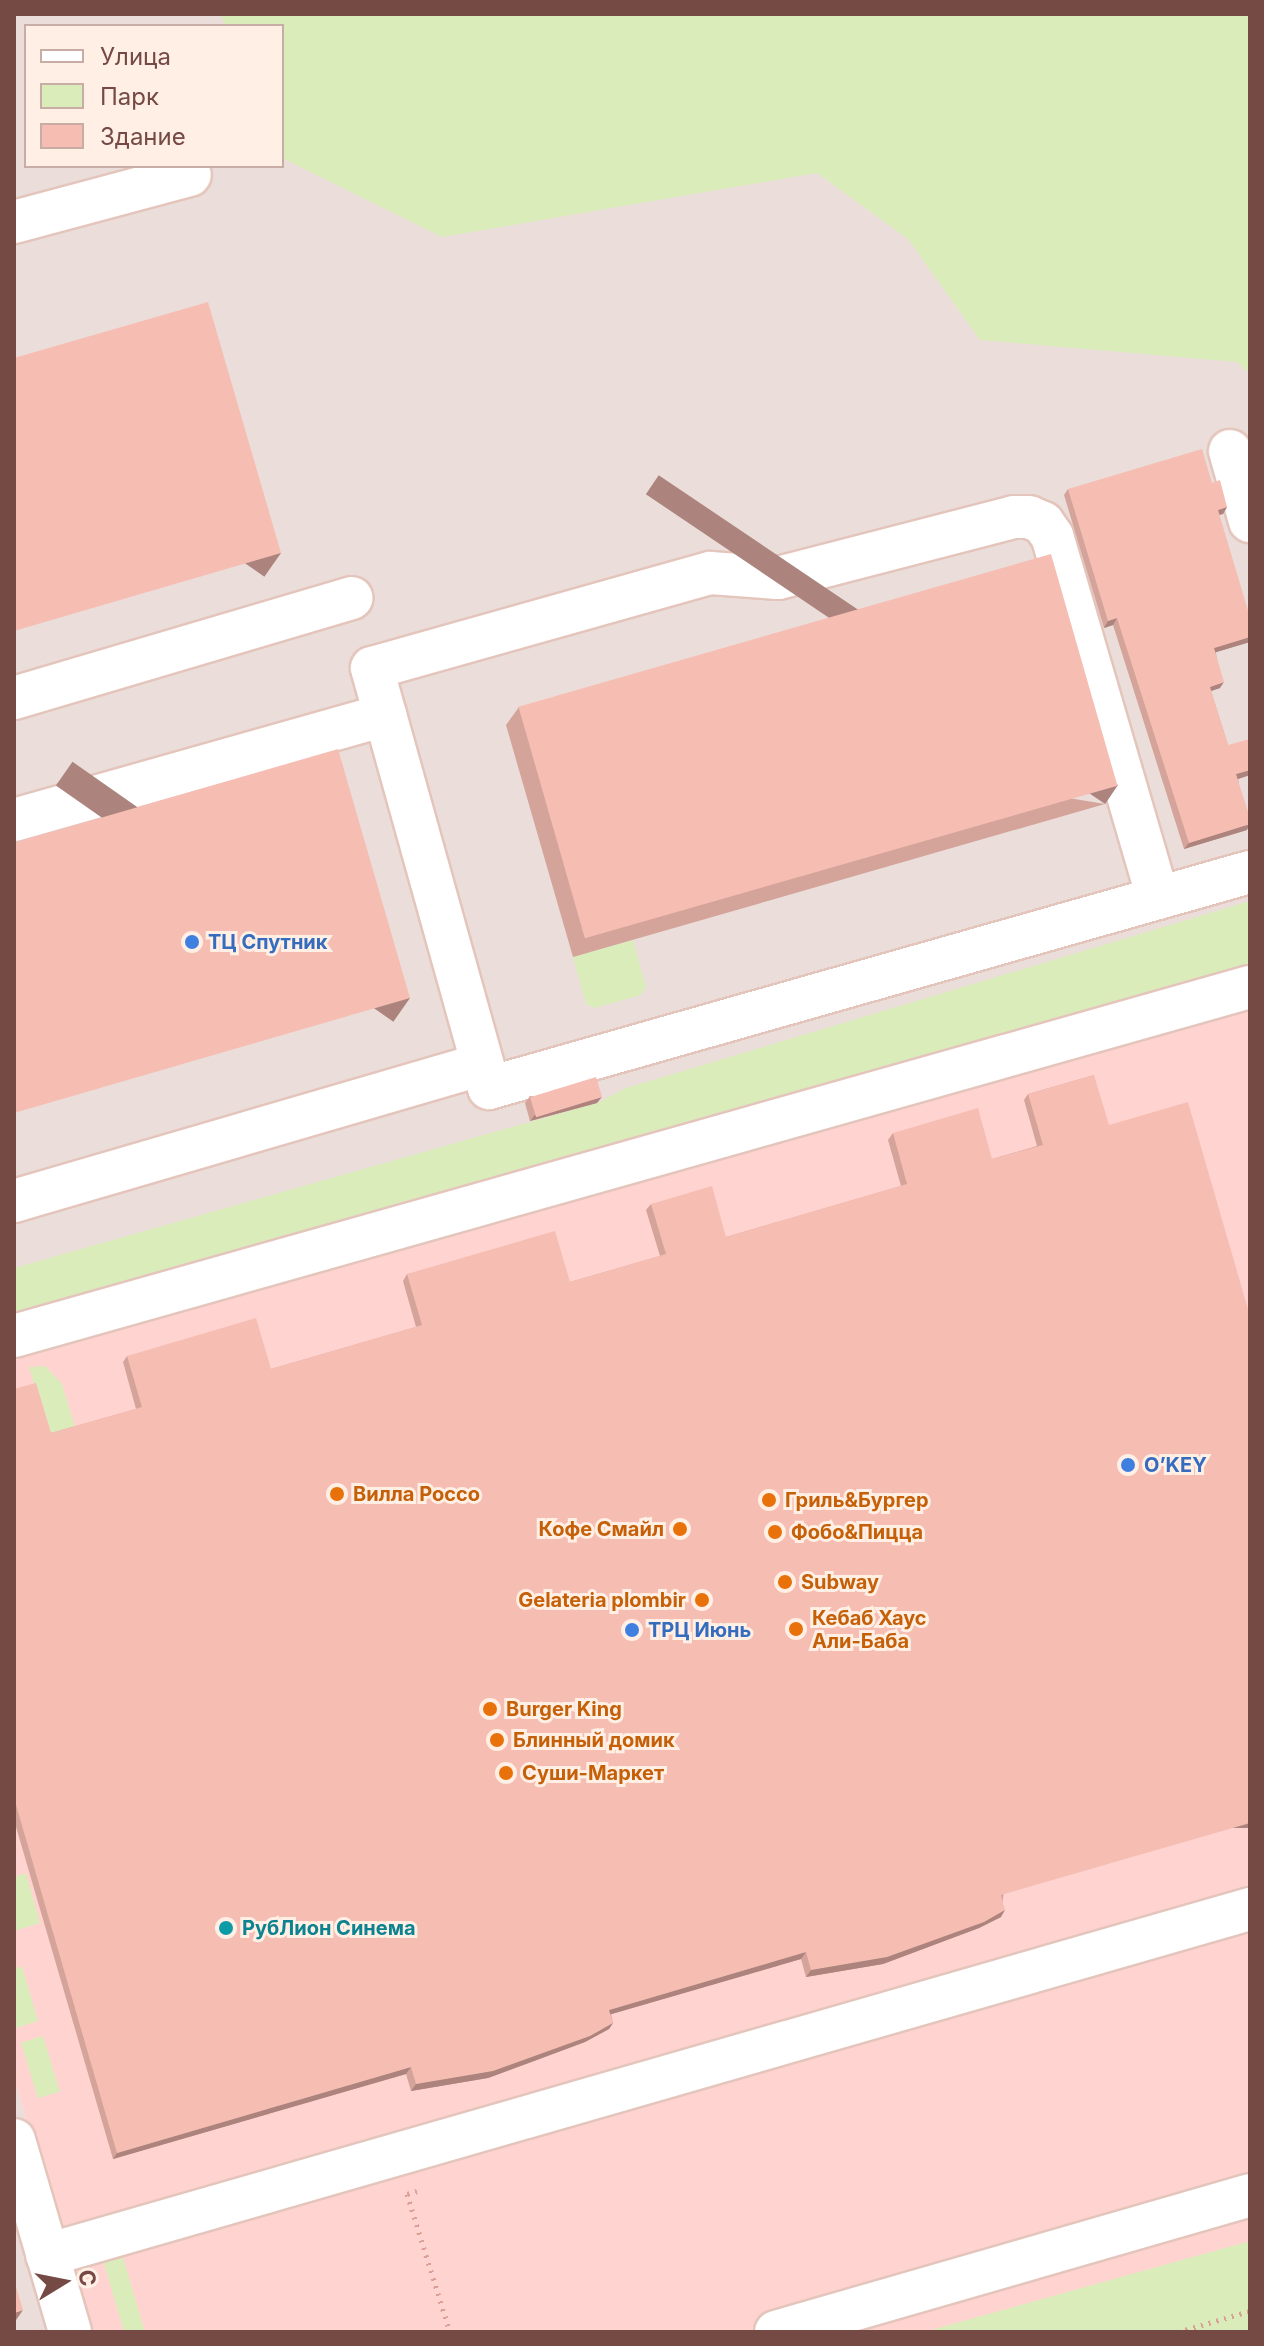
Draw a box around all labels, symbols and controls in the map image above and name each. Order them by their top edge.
legend [24,24,284,168]
text: Улица [100,42,171,71]
text: Парк [100,82,159,111]
text: Здание [100,122,186,151]
place label: ТЦ Спутник [208,930,327,954]
marker: ТЦ Спутник [183,933,201,951]
place label: O’KEY [1144,1453,1207,1477]
marker: O’KEY [1119,1456,1137,1474]
place label: Вилла Россо [353,1482,480,1506]
marker: Вилла Россо [328,1485,346,1503]
place label: Гриль&Бургер [785,1488,929,1512]
marker: Гриль&Бургер [760,1491,778,1509]
place label: Кофе Смайл [539,1517,664,1541]
marker: Кофе Смайл [671,1520,689,1538]
place label: Фобо&Пицца [791,1520,923,1544]
marker: Фобо&Пицца [766,1523,784,1541]
place label: Subway [801,1570,879,1594]
marker: Subway [776,1573,794,1591]
place label: Gelateria plombir [518,1588,686,1612]
marker: Gelateria plombir [693,1591,711,1609]
place label: Кебаб Хаус Али-Баба [812,1606,927,1653]
place label: ТРЦ Июнь [648,1618,751,1642]
marker: Кебаб Хаус Али-Баба [787,1620,805,1638]
marker: ТРЦ Июнь [623,1621,641,1639]
place label: Burger King [506,1697,622,1721]
marker: Burger King [481,1700,499,1718]
place label: Блинный домик [513,1728,675,1752]
marker: Блинный домик [488,1731,506,1749]
place label: Суши-Маркет [522,1761,664,1785]
marker: Суши-Маркет [497,1764,515,1782]
place label: РубЛион Синема [242,1916,416,1940]
marker: РубЛион Синема [217,1919,235,1937]
north arrow [24,2242,104,2322]
text: С [73,2268,102,2288]

